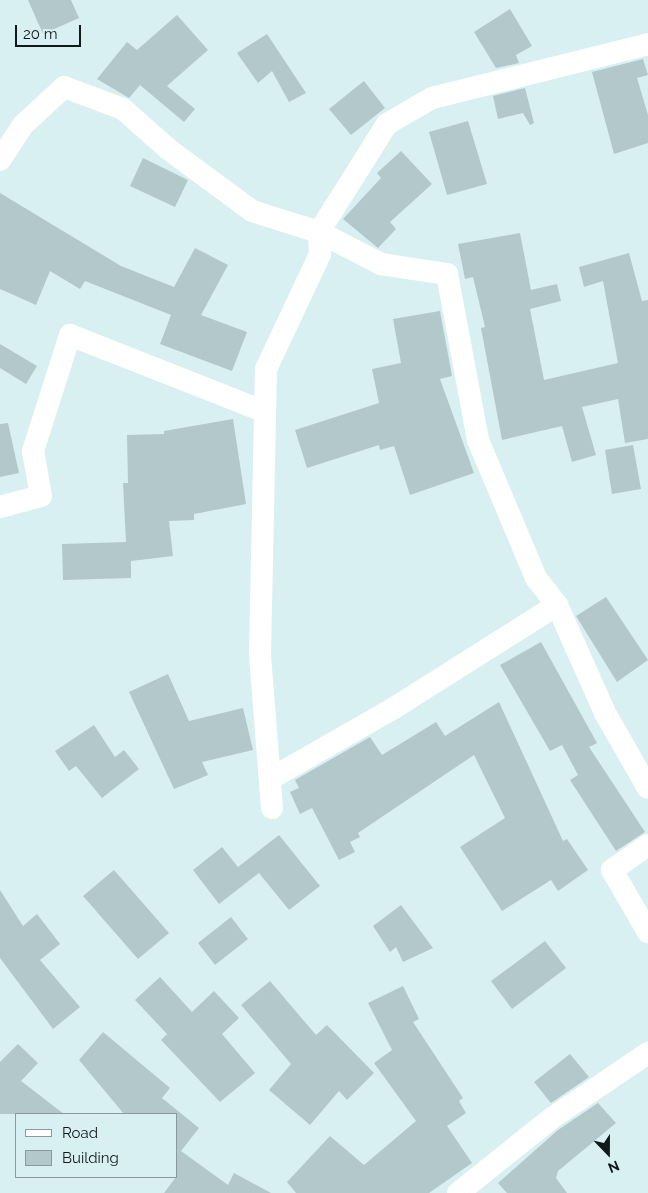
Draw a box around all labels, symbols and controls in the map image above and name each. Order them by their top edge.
scale bar [18,15,84,47]
text: 20 m [23,25,58,43]
legend [15,1113,178,1178]
text: Road [62,1124,98,1142]
north arrow [583,1128,633,1178]
text: Building [62,1149,119,1167]
text: N [606,1157,622,1176]

